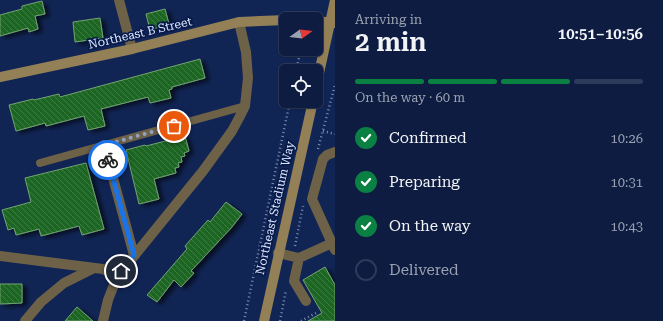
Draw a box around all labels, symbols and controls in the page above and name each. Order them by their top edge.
north arrow [279,12,323,56]
map controls [279,12,323,108]
text: Arriving in [355,12,422,27]
street label: Northeast B Street [87,14,194,52]
text: 10:51–10:56 [558,25,643,43]
text: 2 min [355,27,427,57]
button: locate [279,64,323,108]
text: On the way · 60 m [355,90,465,105]
pin [157,109,191,143]
icon: bag [163,115,185,137]
icon: check [355,127,377,149]
text: Confirmed [389,129,467,147]
text: 10:26 [611,131,643,146]
street label: Northeast Stadium Way [253,139,297,276]
courier [88,140,128,180]
icon: bike [97,149,119,171]
icon: check [355,171,377,193]
text: Preparing [389,173,460,191]
text: 10:31 [611,175,643,190]
icon: check [355,215,377,237]
text: On the way [389,217,471,235]
text: 10:43 [611,219,643,234]
pin [104,254,138,288]
icon: home [110,260,132,282]
text: Delivered [389,261,459,279]

